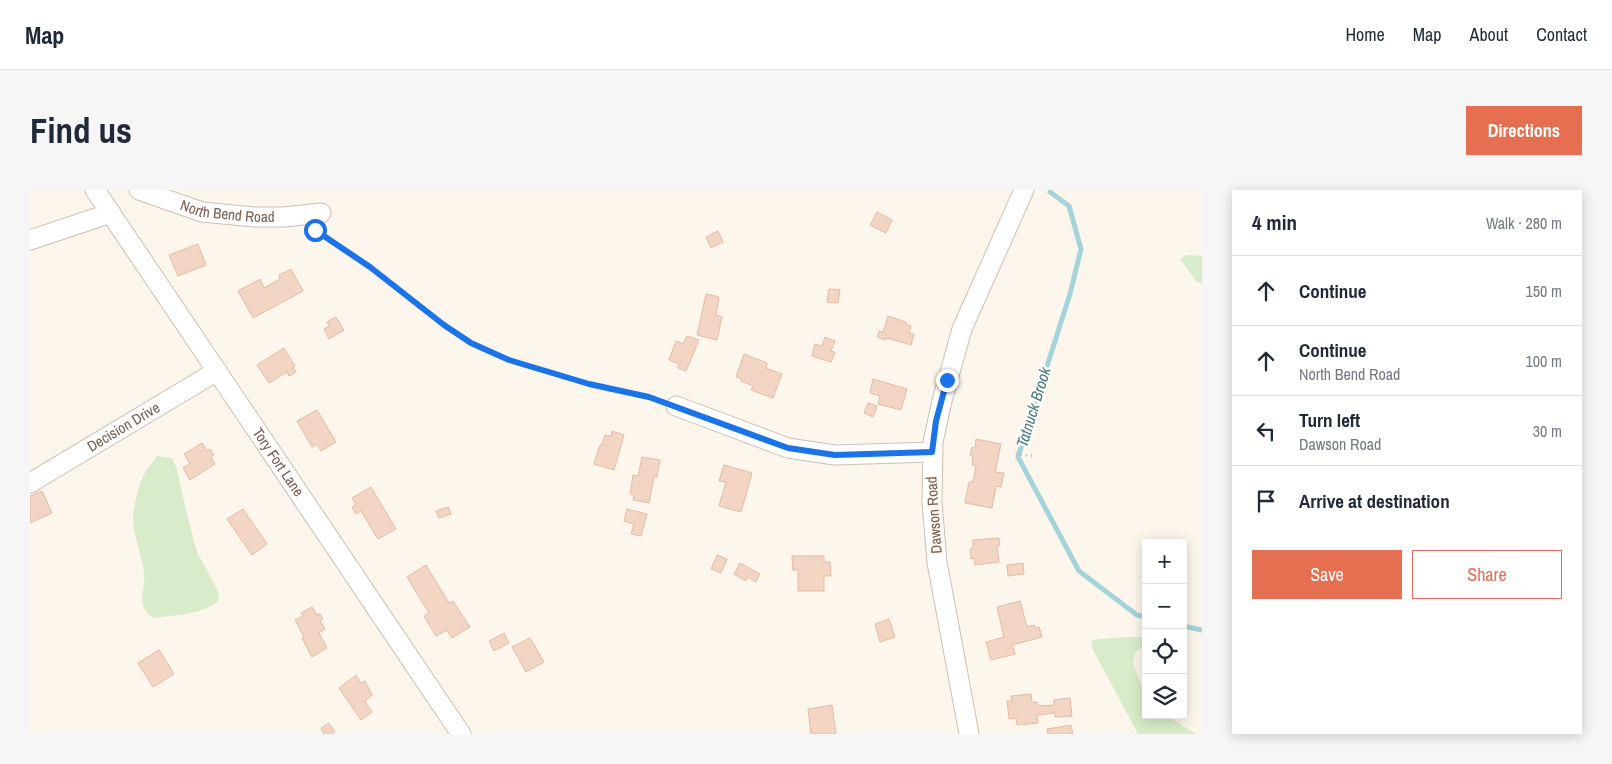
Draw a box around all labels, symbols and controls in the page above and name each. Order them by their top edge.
text: Map [25,19,64,51]
text: Home [1345,22,1385,47]
text: Map [1413,22,1442,47]
text: About [1470,22,1508,47]
text: Contact [1536,22,1587,47]
button: Directions [1466,106,1582,155]
text: Find us [30,107,132,154]
street label: North Bend Road [178,194,275,227]
text: 4 min [1252,208,1297,237]
text: Walk · 280 m [1486,212,1562,234]
route start [304,219,327,242]
icon: ahead [1252,277,1280,305]
text: Continue [1299,278,1367,304]
text: 150 m [1526,280,1562,302]
text: Continue [1299,337,1367,363]
icon: ahead [1252,347,1280,375]
text: 100 m [1526,350,1562,372]
text: North Bend Road [1299,363,1400,385]
water label: Tatnuck Brook [1010,364,1056,450]
route end [936,369,959,392]
street label: Decision Drive [83,397,164,456]
text: Turn left [1299,407,1360,433]
icon: left [1252,417,1280,445]
text: 30 m [1533,420,1562,442]
street label: Tory Fort Lane [248,423,309,501]
text: Dawson Road [1299,433,1381,455]
street label: Dawson Road [920,476,947,554]
icon: arrive [1252,487,1280,515]
text: Arrive at destination [1299,488,1450,514]
map controls [1142,539,1187,719]
button: + [1142,539,1187,584]
button: Save [1252,550,1402,599]
button: Share [1412,550,1562,599]
button: − [1142,584,1187,629]
button: locate [1142,629,1187,674]
button: layers [1142,674,1187,719]

